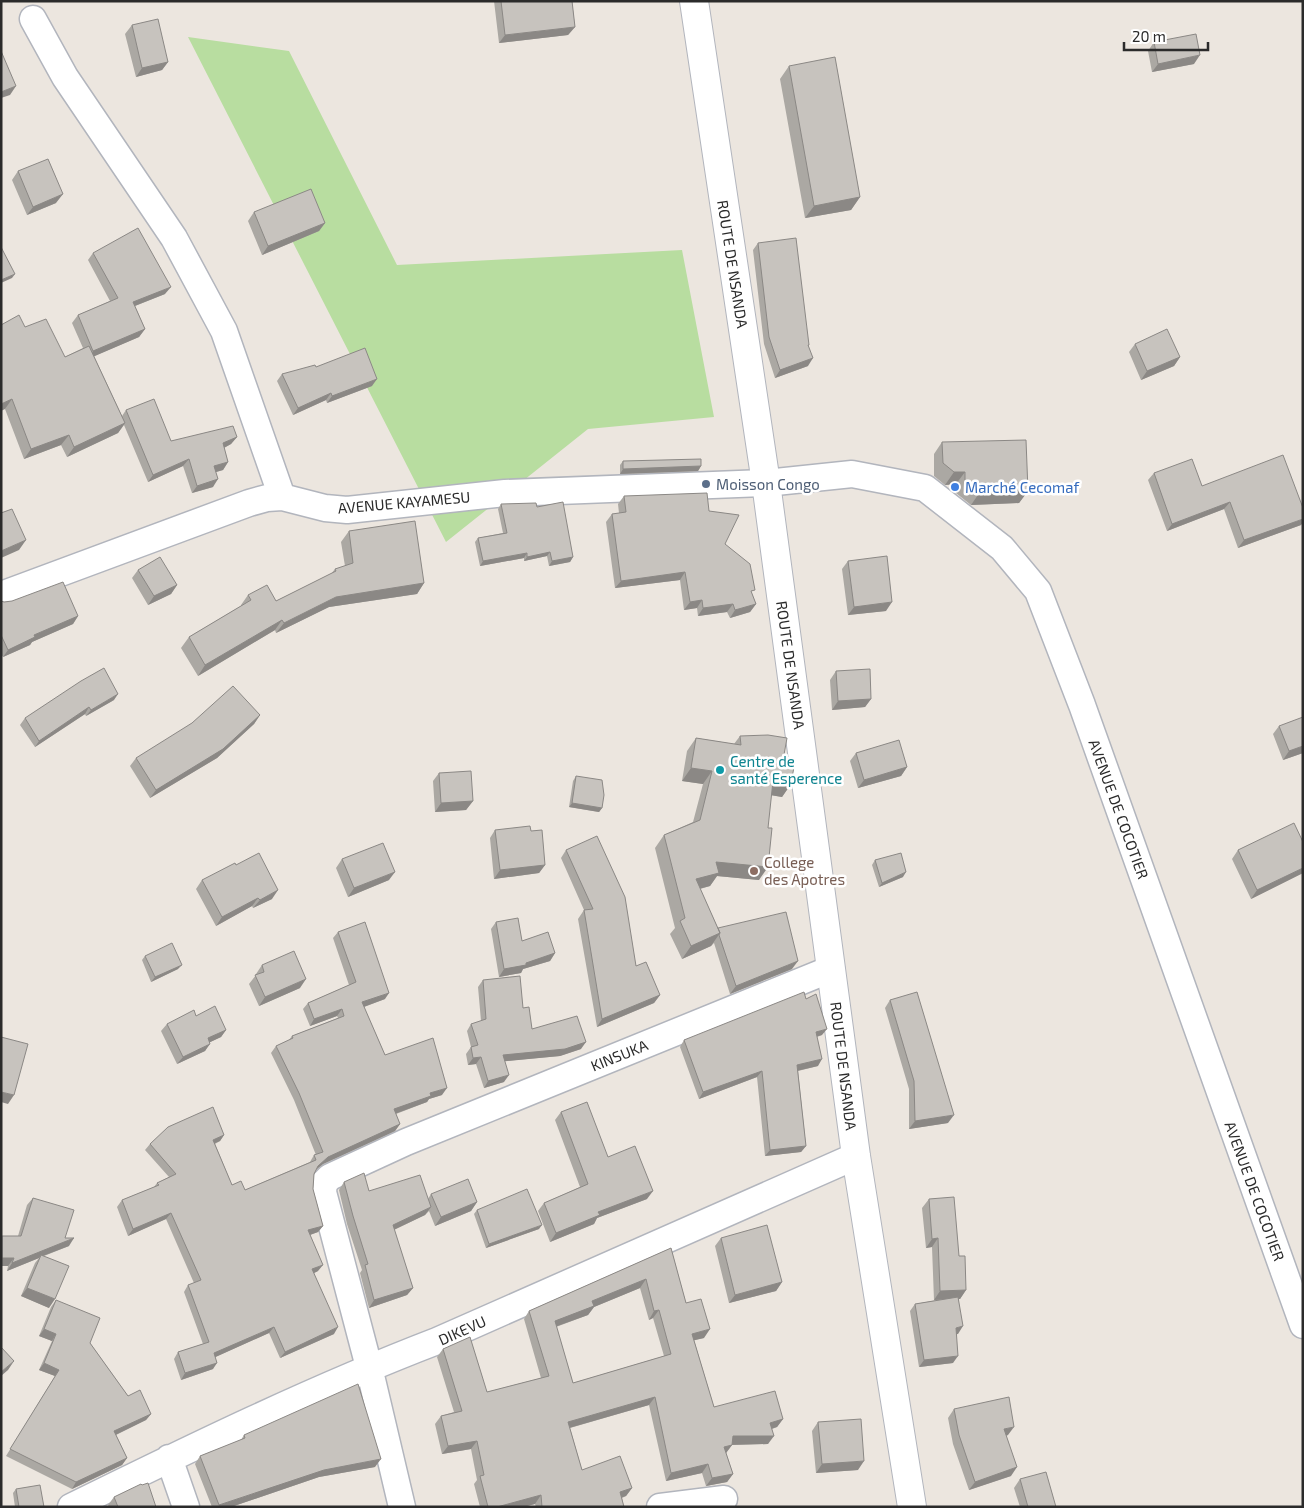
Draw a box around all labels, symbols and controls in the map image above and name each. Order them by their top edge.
scale bar [1124,20,1208,52]
text: 20 m [1132,27,1166,45]
street label: ROUTE DE NSANDA [714,199,752,330]
place label: Moisson Congo [716,475,820,493]
marker: Moisson Congo [700,478,712,490]
place label: Marché Cecomaf [965,478,1079,496]
marker: Marché Cecomaf [949,481,961,493]
street label: AVENUE KAYAMESU [337,487,471,517]
street label: ROUTE DE NSANDA [773,600,809,731]
street label: AVENUE DE COCOTIER [1085,737,1153,881]
place label: Centre de santé Esperence [730,752,842,787]
marker: Centre de santé Esperence [714,764,726,776]
place label: College des Apotres [764,853,845,888]
marker: College des Apotres [748,865,760,877]
street label: ROUTE DE NSANDA [827,1001,861,1132]
street label: KINSUKA [588,1035,651,1075]
street label: AVENUE DE COCOTIER [1221,1119,1289,1263]
street label: DIKEVU [435,1312,489,1348]

